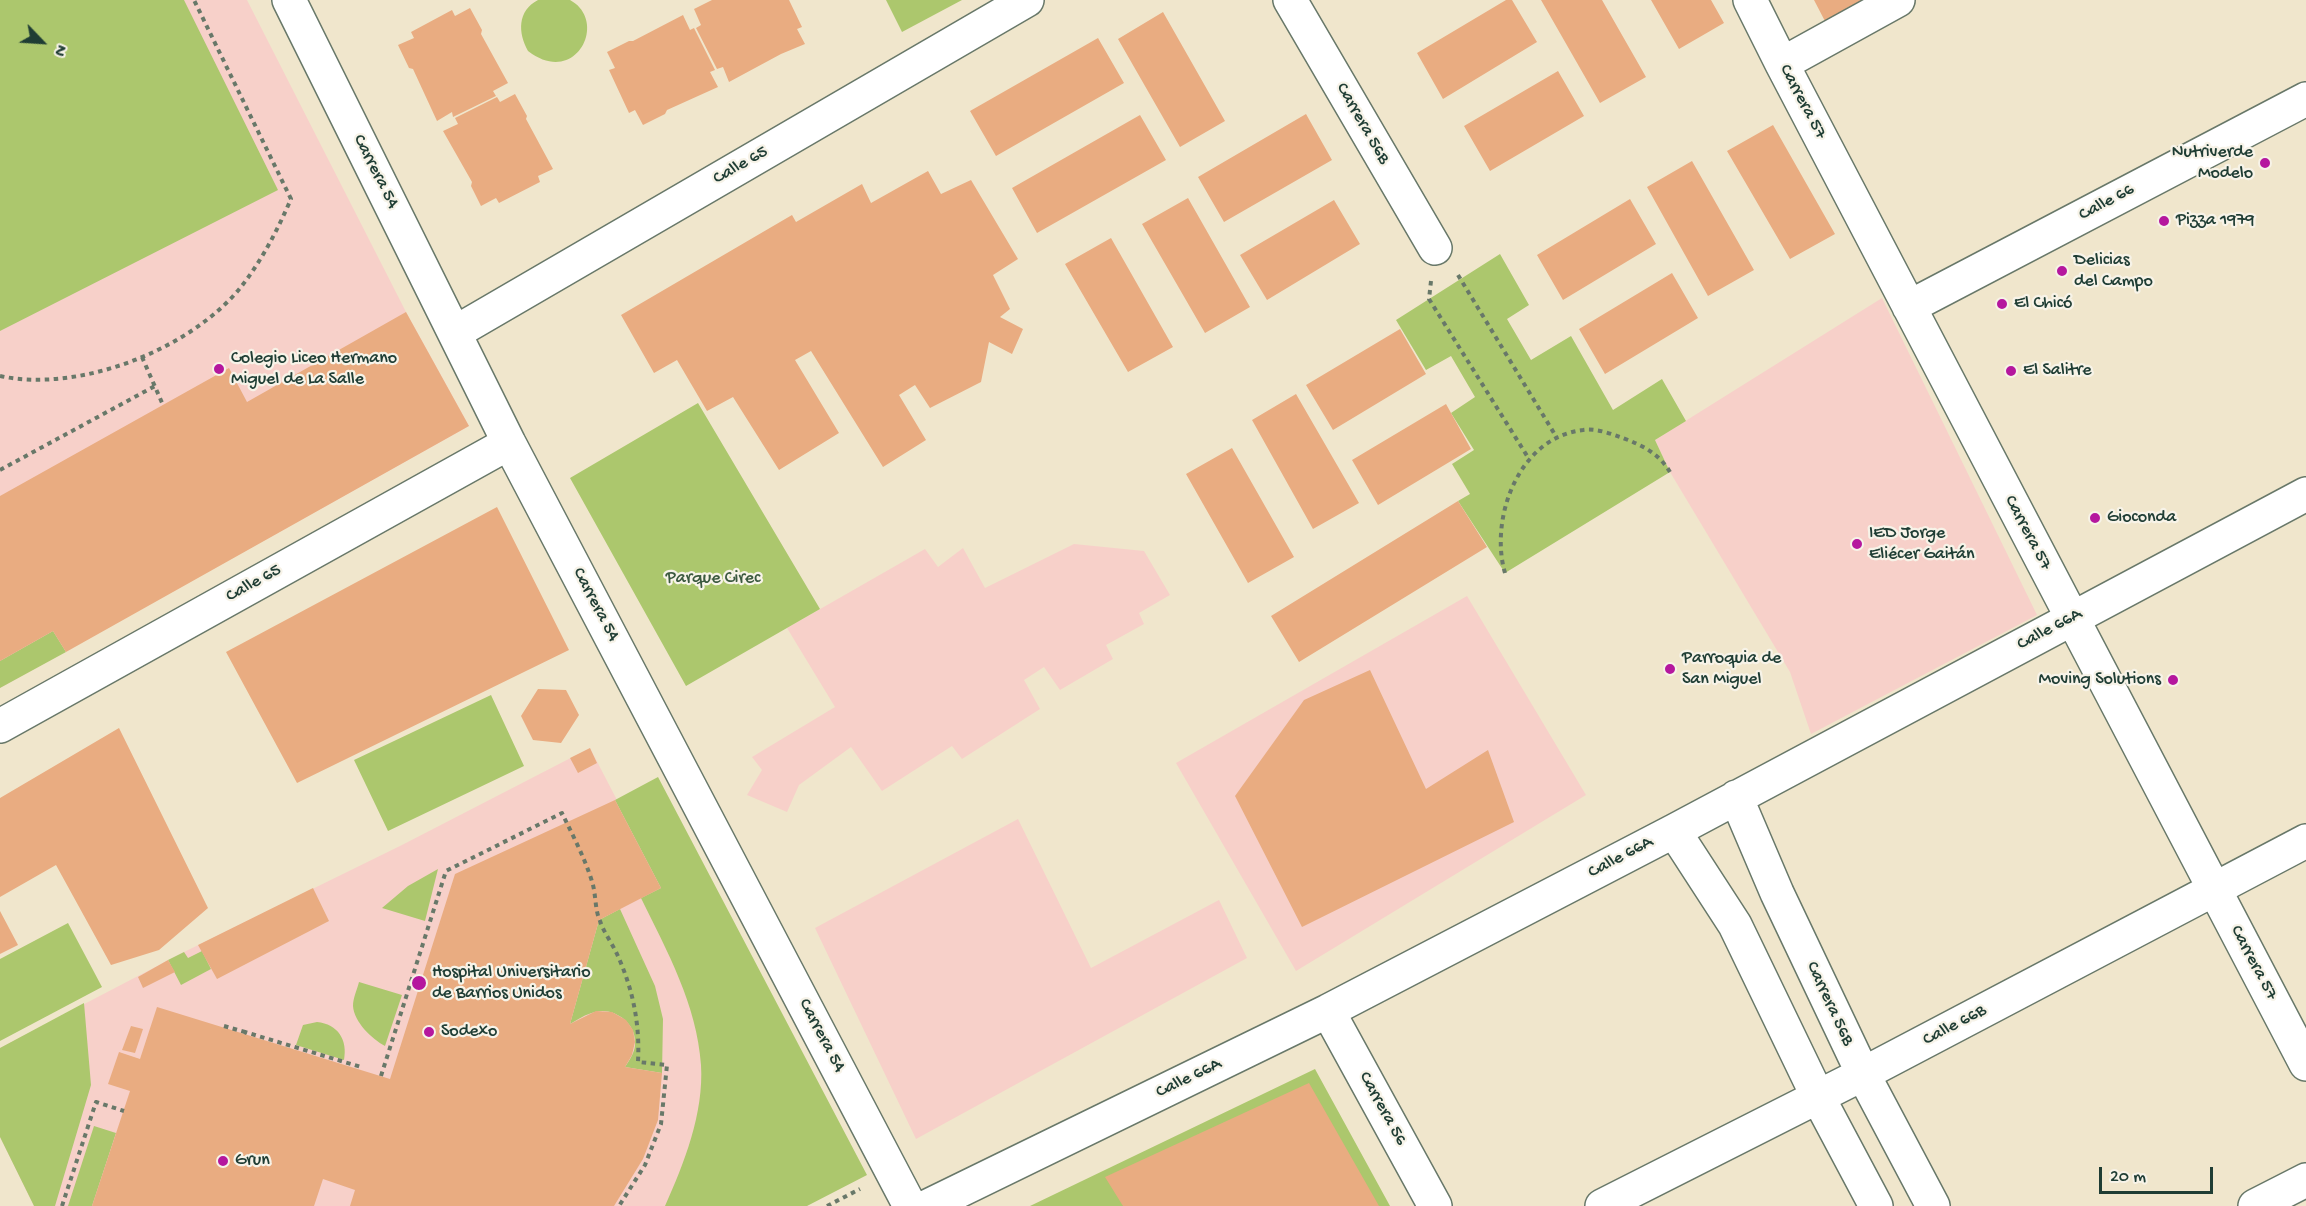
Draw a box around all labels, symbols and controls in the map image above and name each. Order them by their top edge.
north arrow [12,12,72,72]
text: N [48,41,70,59]
street label: Carrera 57 [1773,61,1831,143]
street label: Carrera 56B [1330,80,1394,168]
street label: Carrera 54 [347,131,403,213]
street label: Calle 65 [710,142,772,190]
place label: Nutriverde Modelo [2172,142,2253,184]
marker: Nutriverde Modelo [2258,156,2272,170]
street label: Calle 66 [2076,180,2138,226]
place label: Pizza 1979 [2176,210,2255,232]
marker: Pizza 1979 [2157,214,2171,228]
place label: Delicias del Campo [2074,250,2153,292]
marker: Delicias del Campo [2055,264,2069,278]
place label: El Chicó [2014,293,2072,315]
marker: El Chicó [1995,297,2009,311]
place label: Colegio Liceo Hermano Miguel de La Salle [231,348,397,391]
place label: El Salitre [2023,360,2092,382]
marker: Colegio Liceo Hermano Miguel de La Salle [212,362,226,376]
marker: El Salitre [2004,364,2018,378]
street label: Carrera 57 [1998,492,2056,574]
place label: Gioconda [2107,507,2176,529]
marker: Gioconda [2088,511,2102,525]
place label: IED Jorge Eliécer Gaitán [1869,523,1975,566]
marker: IED Jorge Eliécer Gaitán [1850,537,1864,551]
street label: Calle 65 [223,560,285,608]
street label: Carrera 54 [567,564,623,646]
park label: Parque Cirec [666,568,760,590]
street label: Calle 66A [2014,604,2086,656]
place label: Parroquia de San Miguel [1682,648,1781,690]
marker: Parroquia de San Miguel [1663,662,1677,676]
place label: Moving Solutions [2038,669,2161,691]
marker: Moving Solutions [2166,673,2180,687]
street label: Calle 66A [1585,832,1657,884]
street label: Carrera 57 [2224,922,2282,1004]
street label: Carrera 56B [1800,959,1858,1049]
place label: Hospital Universitario de Barrios Unidos [432,962,591,1004]
marker: Hospital Universitario de Barrios Unidos [410,974,428,992]
street label: Carrera 54 [793,995,849,1077]
street label: Calle 66B [1920,1000,1990,1052]
place label: Sodexo [441,1021,497,1043]
marker: Sodexo [422,1025,436,1039]
street label: Calle 66A [1153,1054,1225,1104]
street label: Carrera 56 [1353,1068,1411,1150]
place label: Grun [235,1150,270,1172]
marker: Grun [216,1154,230,1168]
scale bar [2102,1155,2216,1193]
text: 20 m [2110,1167,2146,1188]

